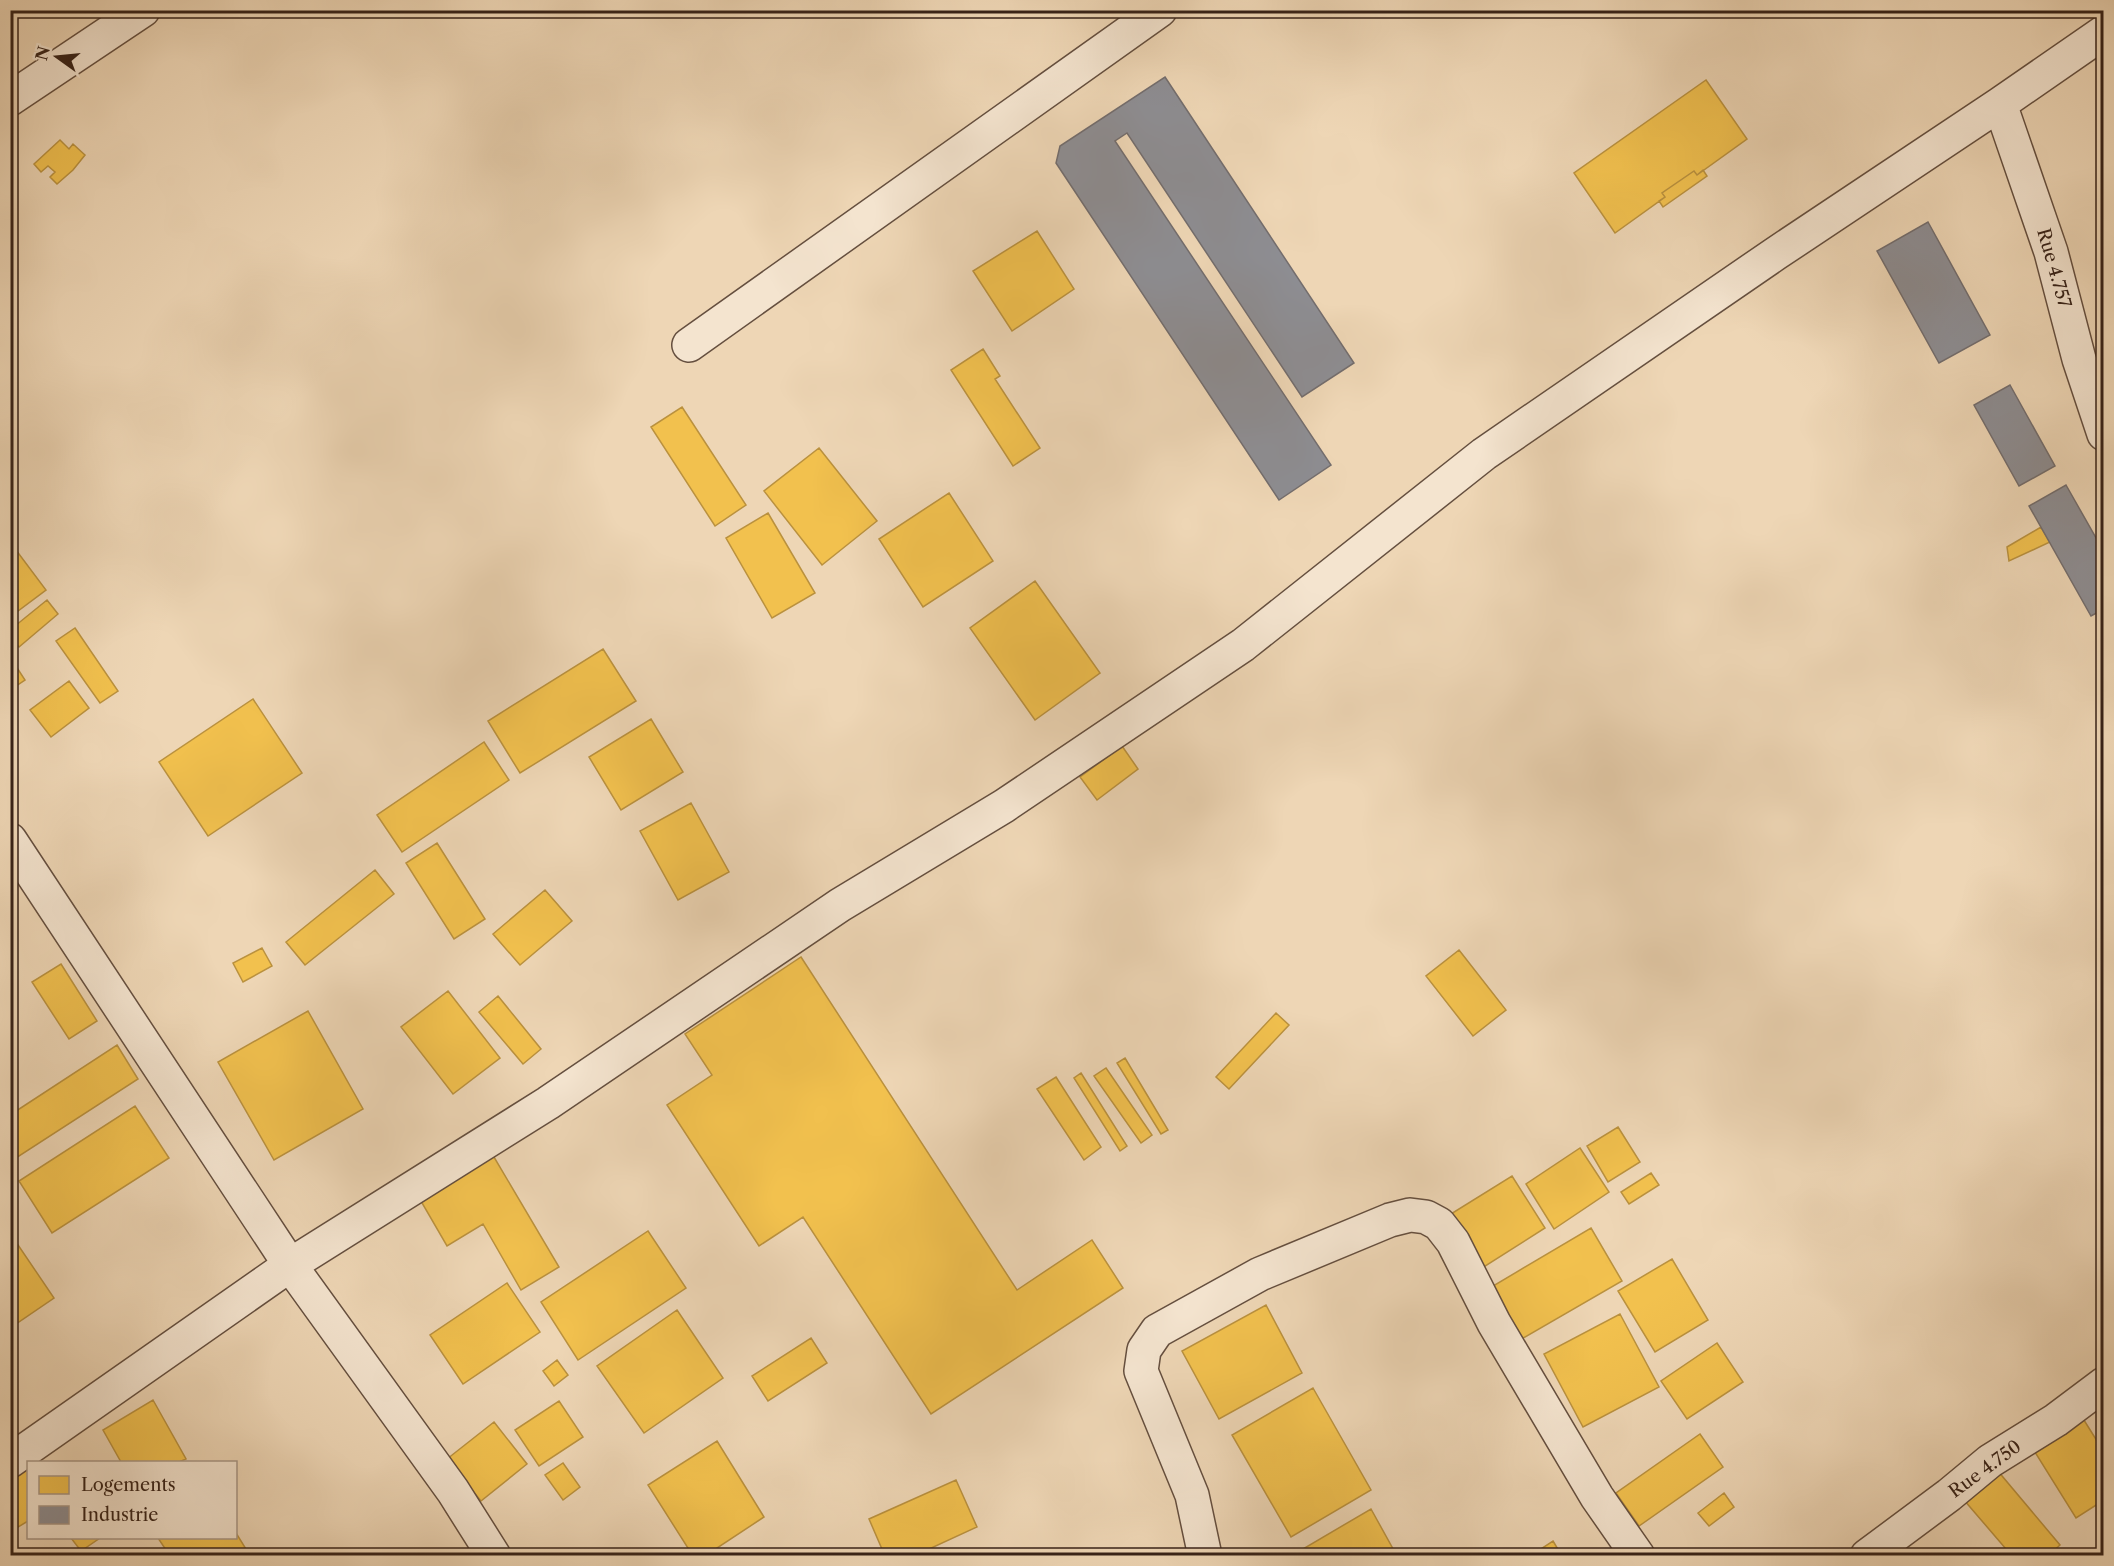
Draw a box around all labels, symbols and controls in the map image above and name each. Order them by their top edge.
north arrow [27,27,87,87]
text: N [31,44,54,62]
street label: Rue 4.757 [2032,226,2076,310]
street label: Rue 4.750 [1945,1435,2025,1503]
legend [27,1461,237,1539]
text: Logements [81,1474,176,1496]
text: Industrie [81,1504,158,1526]

